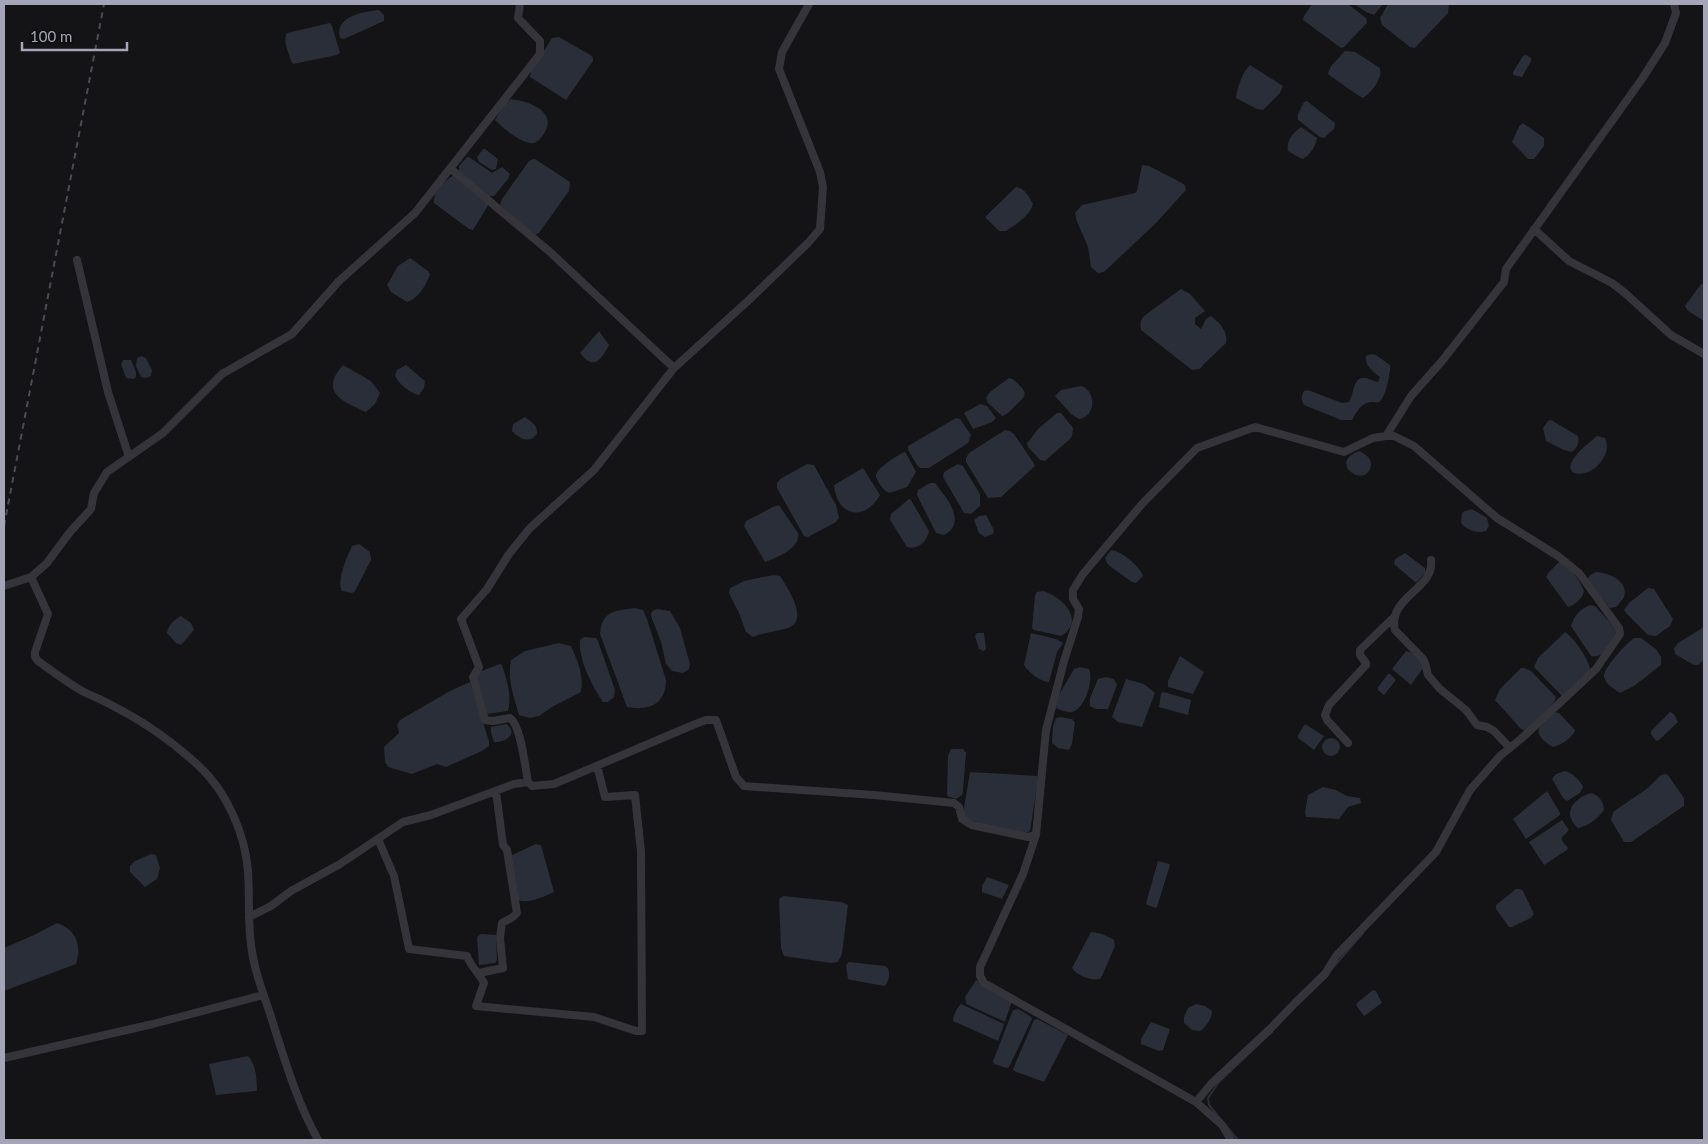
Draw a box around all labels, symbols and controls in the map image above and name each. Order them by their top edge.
scale bar [22,20,128,52]
text: 100 m [30,27,72,45]

